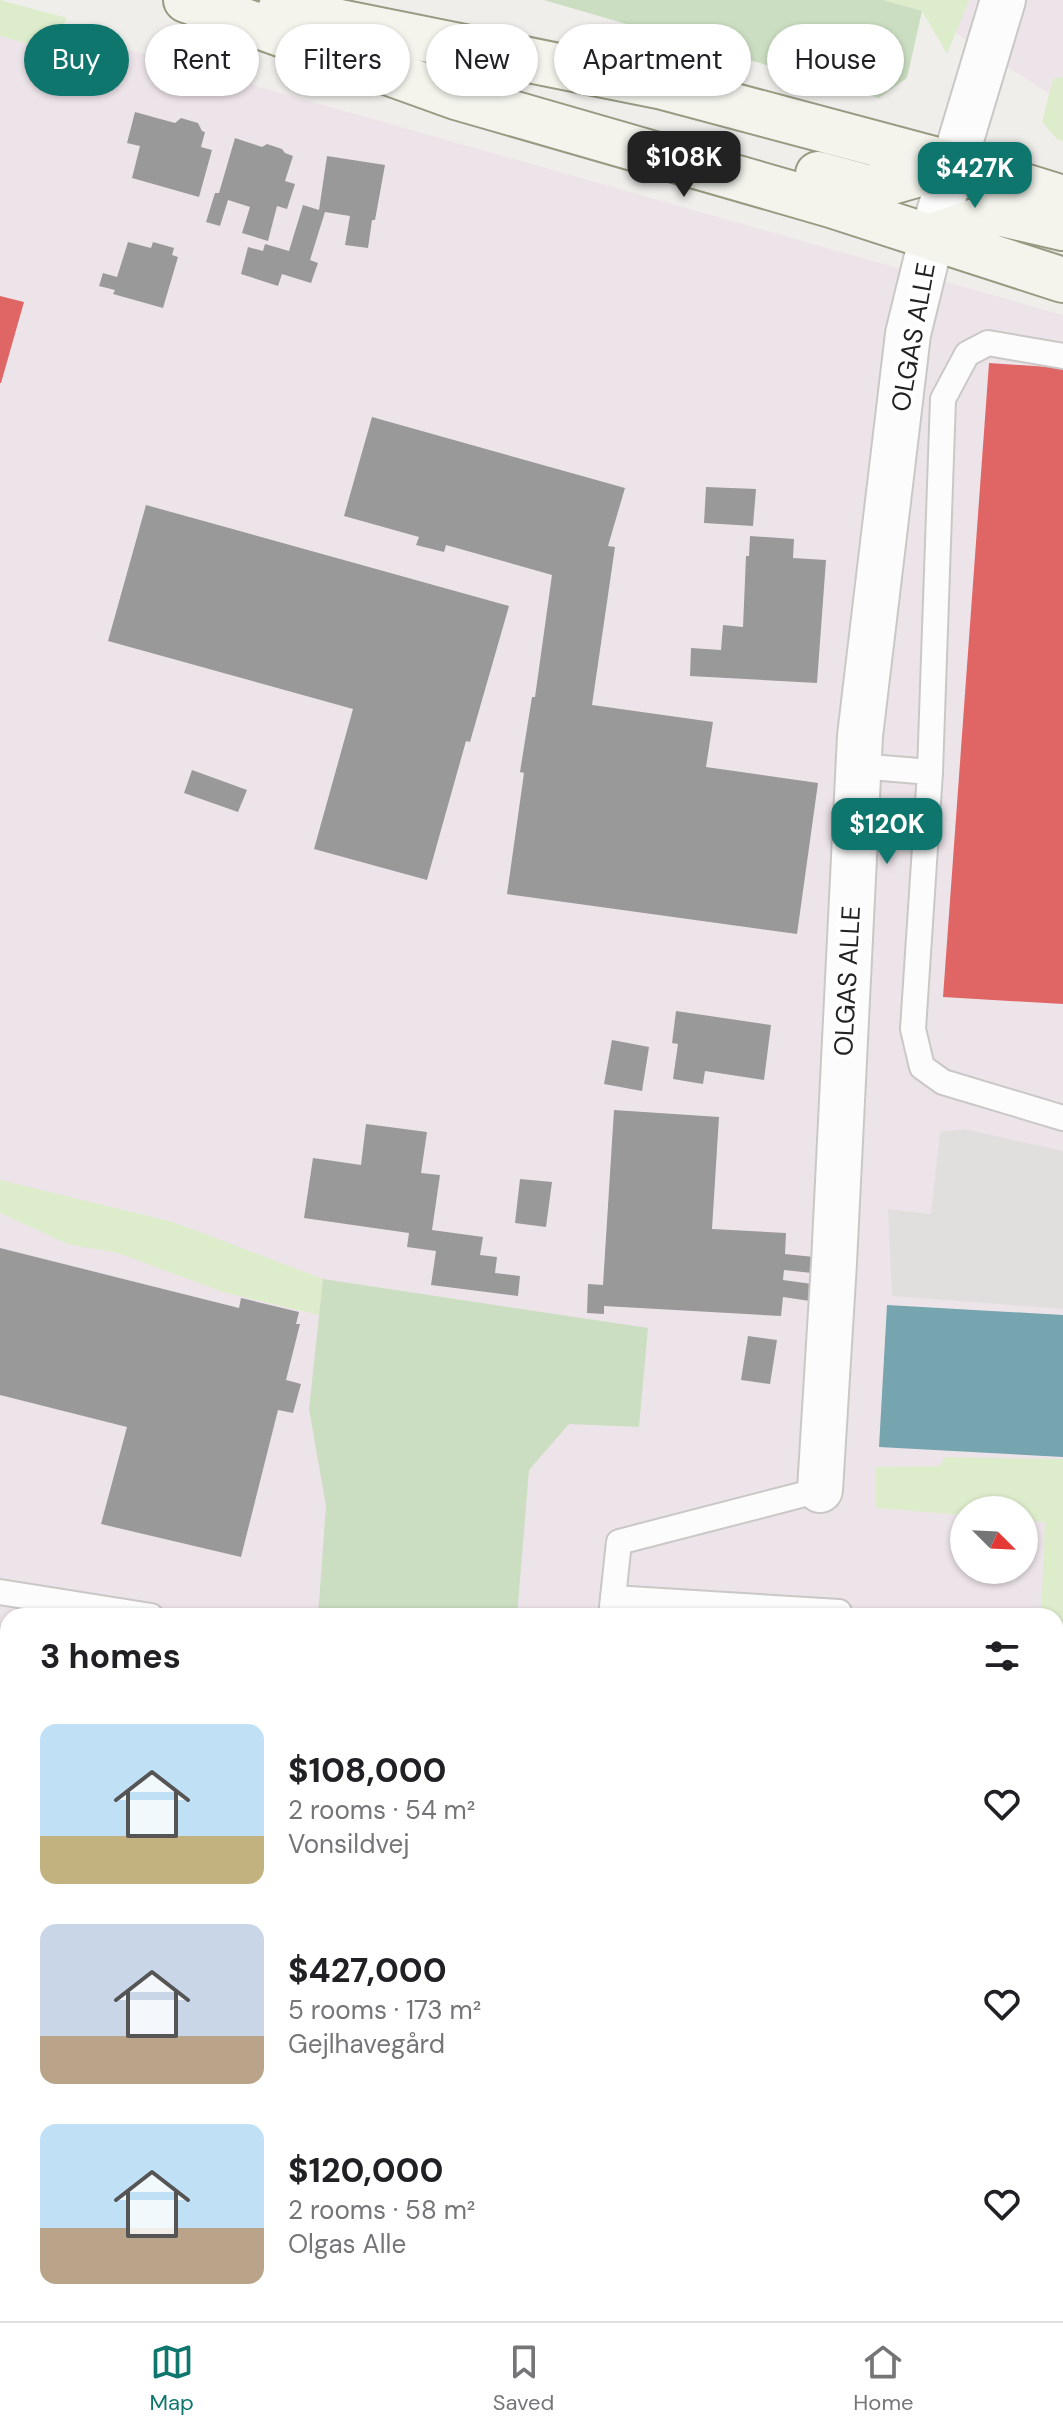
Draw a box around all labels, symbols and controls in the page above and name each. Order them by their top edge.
chip: Buy [24,24,129,96]
chip: Rent [145,24,259,96]
chip: Filters [275,24,410,96]
chip: New [426,24,538,96]
chip: Apartment [554,24,751,96]
chip: House [767,24,904,96]
pin: $108K [628,131,740,199]
text: $108K [646,140,722,174]
pin: $427K [919,142,1031,210]
text: $427K [936,151,1014,185]
street label: OLGAS ALLE [883,260,943,414]
pin: $120K [831,798,943,866]
text: $120K [849,807,925,841]
street label: OLGAS ALLE [826,905,868,1057]
north arrow [950,1496,1038,1584]
map controls [950,1496,1038,1584]
text: 3 homes [40,1634,181,1679]
icon: filters [980,1634,1024,1678]
text: $108,000 [288,1748,447,1793]
icon: home [104,1756,200,1852]
icon: heart [980,1782,1024,1826]
text: 2 rooms · 54 m² [288,1793,475,1827]
text: Vonsildvej [288,1827,410,1861]
text: $427,000 [288,1948,447,1993]
icon: home [104,1956,200,2052]
icon: heart [980,1982,1024,2026]
text: 5 rooms · 173 m² [288,1993,481,2027]
text: Gejlhavegård [288,2027,445,2061]
text: $120,000 [288,2148,443,2193]
icon: home [104,2156,200,2252]
icon: heart [980,2182,1024,2226]
text: 2 rooms · 58 m² [288,2193,475,2227]
text: Olgas Alle [288,2227,406,2261]
tab: Map [149,2340,194,2417]
tab: Saved [493,2340,554,2417]
tab: Home [853,2340,914,2417]

